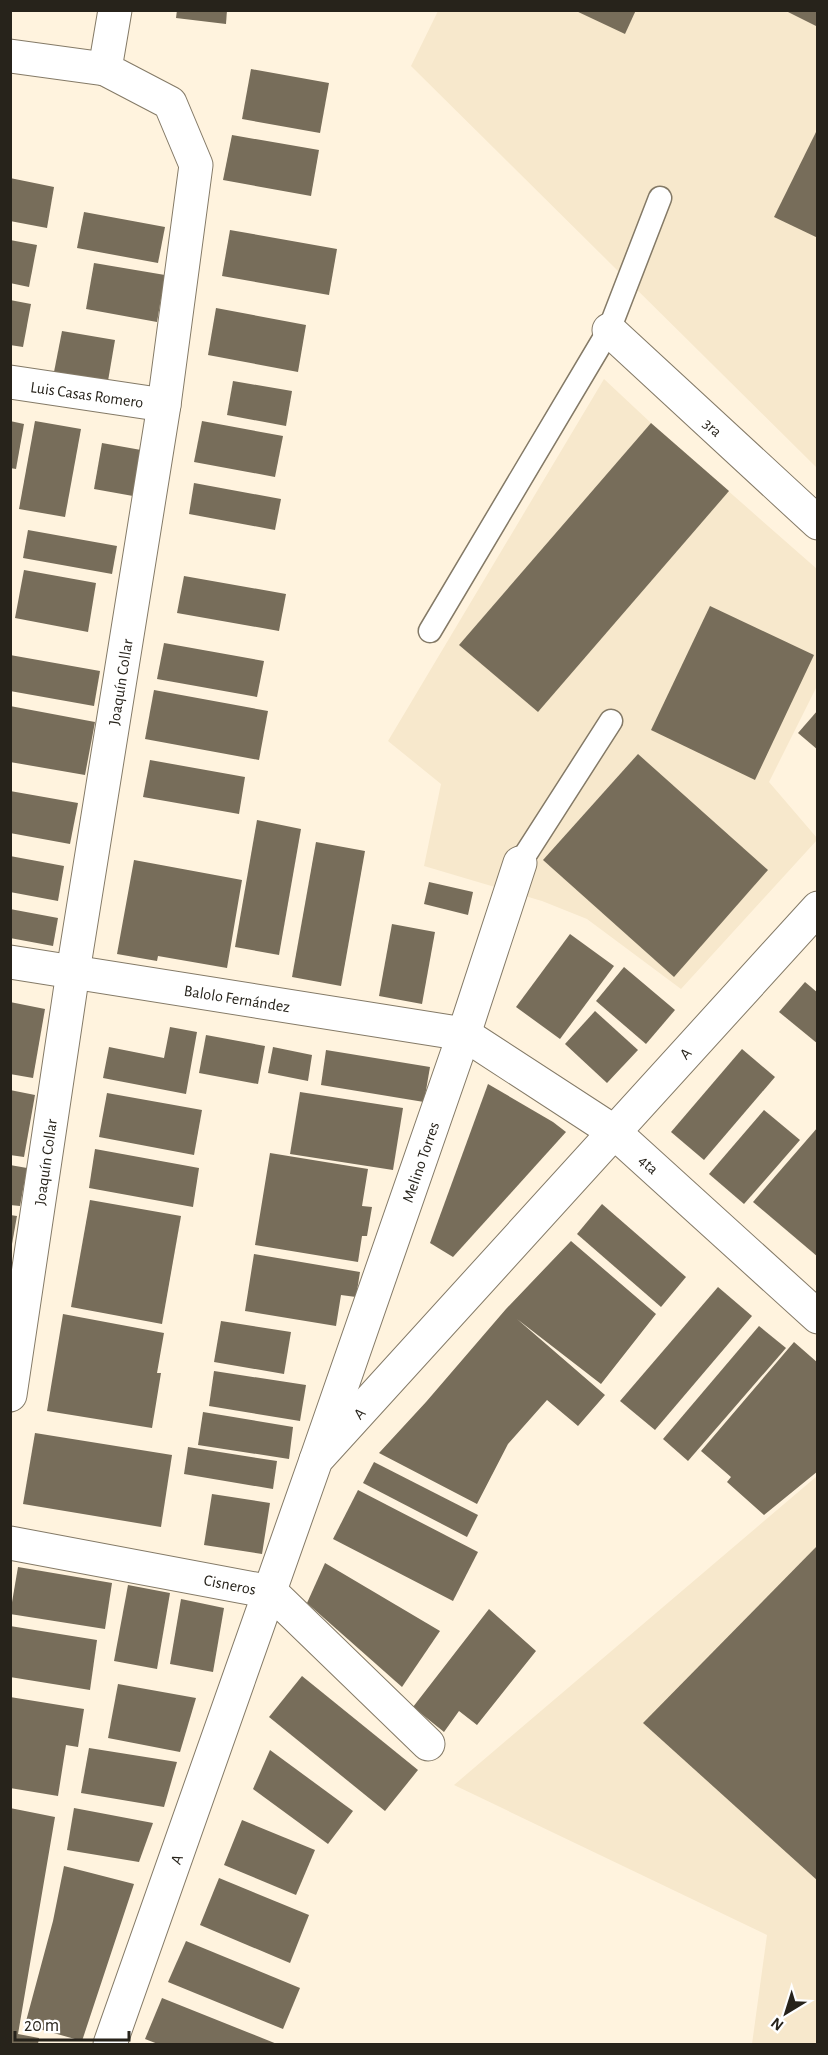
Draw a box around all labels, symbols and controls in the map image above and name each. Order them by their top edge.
street label: Luis Casas Romero [29,379,145,411]
street label: 3ra [700,415,725,440]
street label: Joaquín Collar [106,637,136,726]
street label: Balolo Fernández [183,983,291,1015]
street label: A [677,1045,695,1062]
street label: Joaquín Collar [32,1117,60,1206]
street label: Melino Torres [400,1120,442,1205]
street label: 4ta [635,1152,661,1177]
street label: A [351,1405,369,1422]
street label: Cisneros [202,1572,257,1598]
street label: A [168,1852,186,1866]
north arrow [756,1983,816,2043]
scale bar [15,2004,129,2042]
text: N [768,2014,787,2034]
text: 20 m [24,2017,59,2035]

